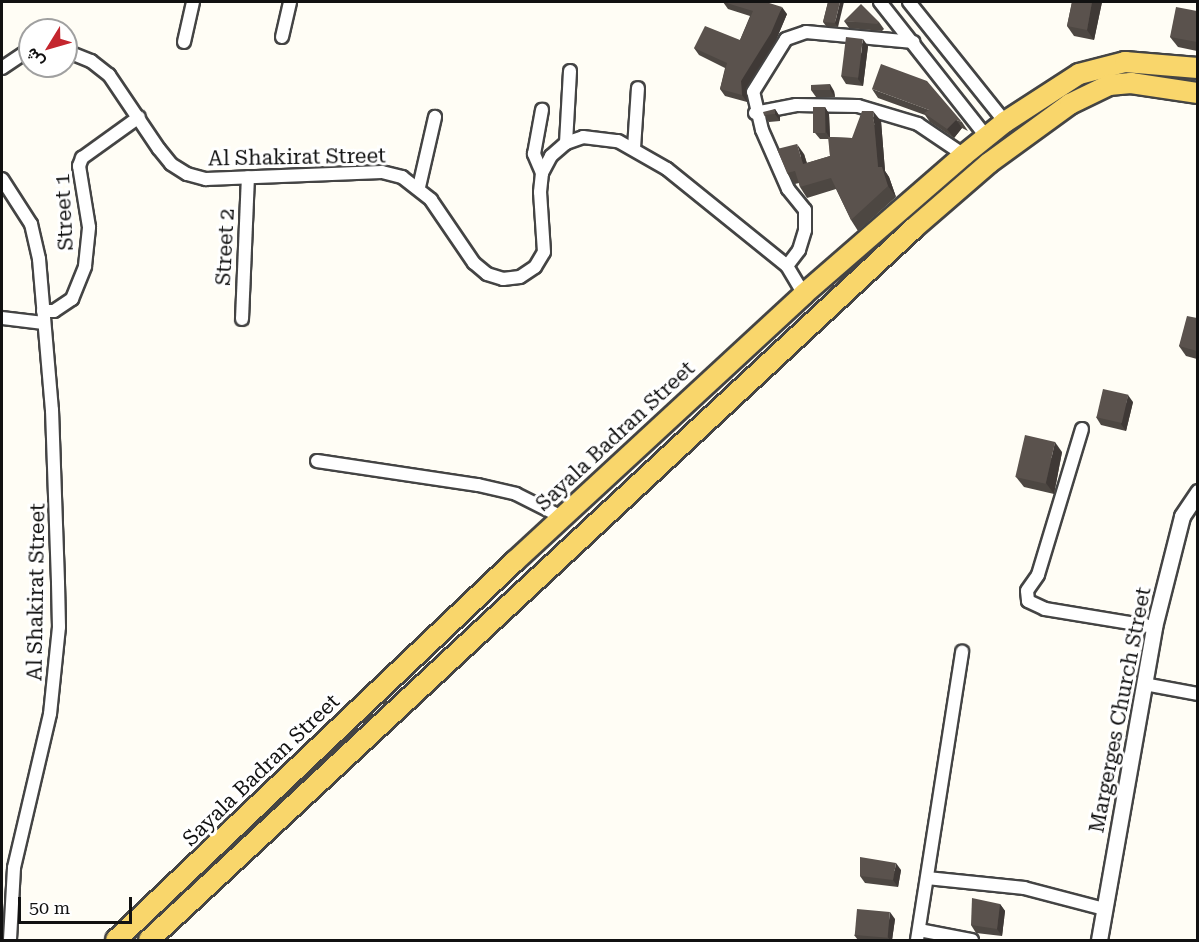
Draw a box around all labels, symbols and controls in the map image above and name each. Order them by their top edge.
north arrow [18,18,78,78]
text: ش [21,45,48,71]
street label: Al Shakirat Street [208,143,386,171]
street label: Street 1 [49,173,79,251]
street label: Street 2 [210,208,240,286]
street label: Sayala Badran Street [530,356,700,516]
street label: Al Shakirat Street [22,503,50,681]
street label: Margerges Church Street [1084,585,1156,835]
street label: Sayala Badran Street [177,689,345,851]
scale bar [21,885,135,923]
text: 50 m [29,897,70,918]

